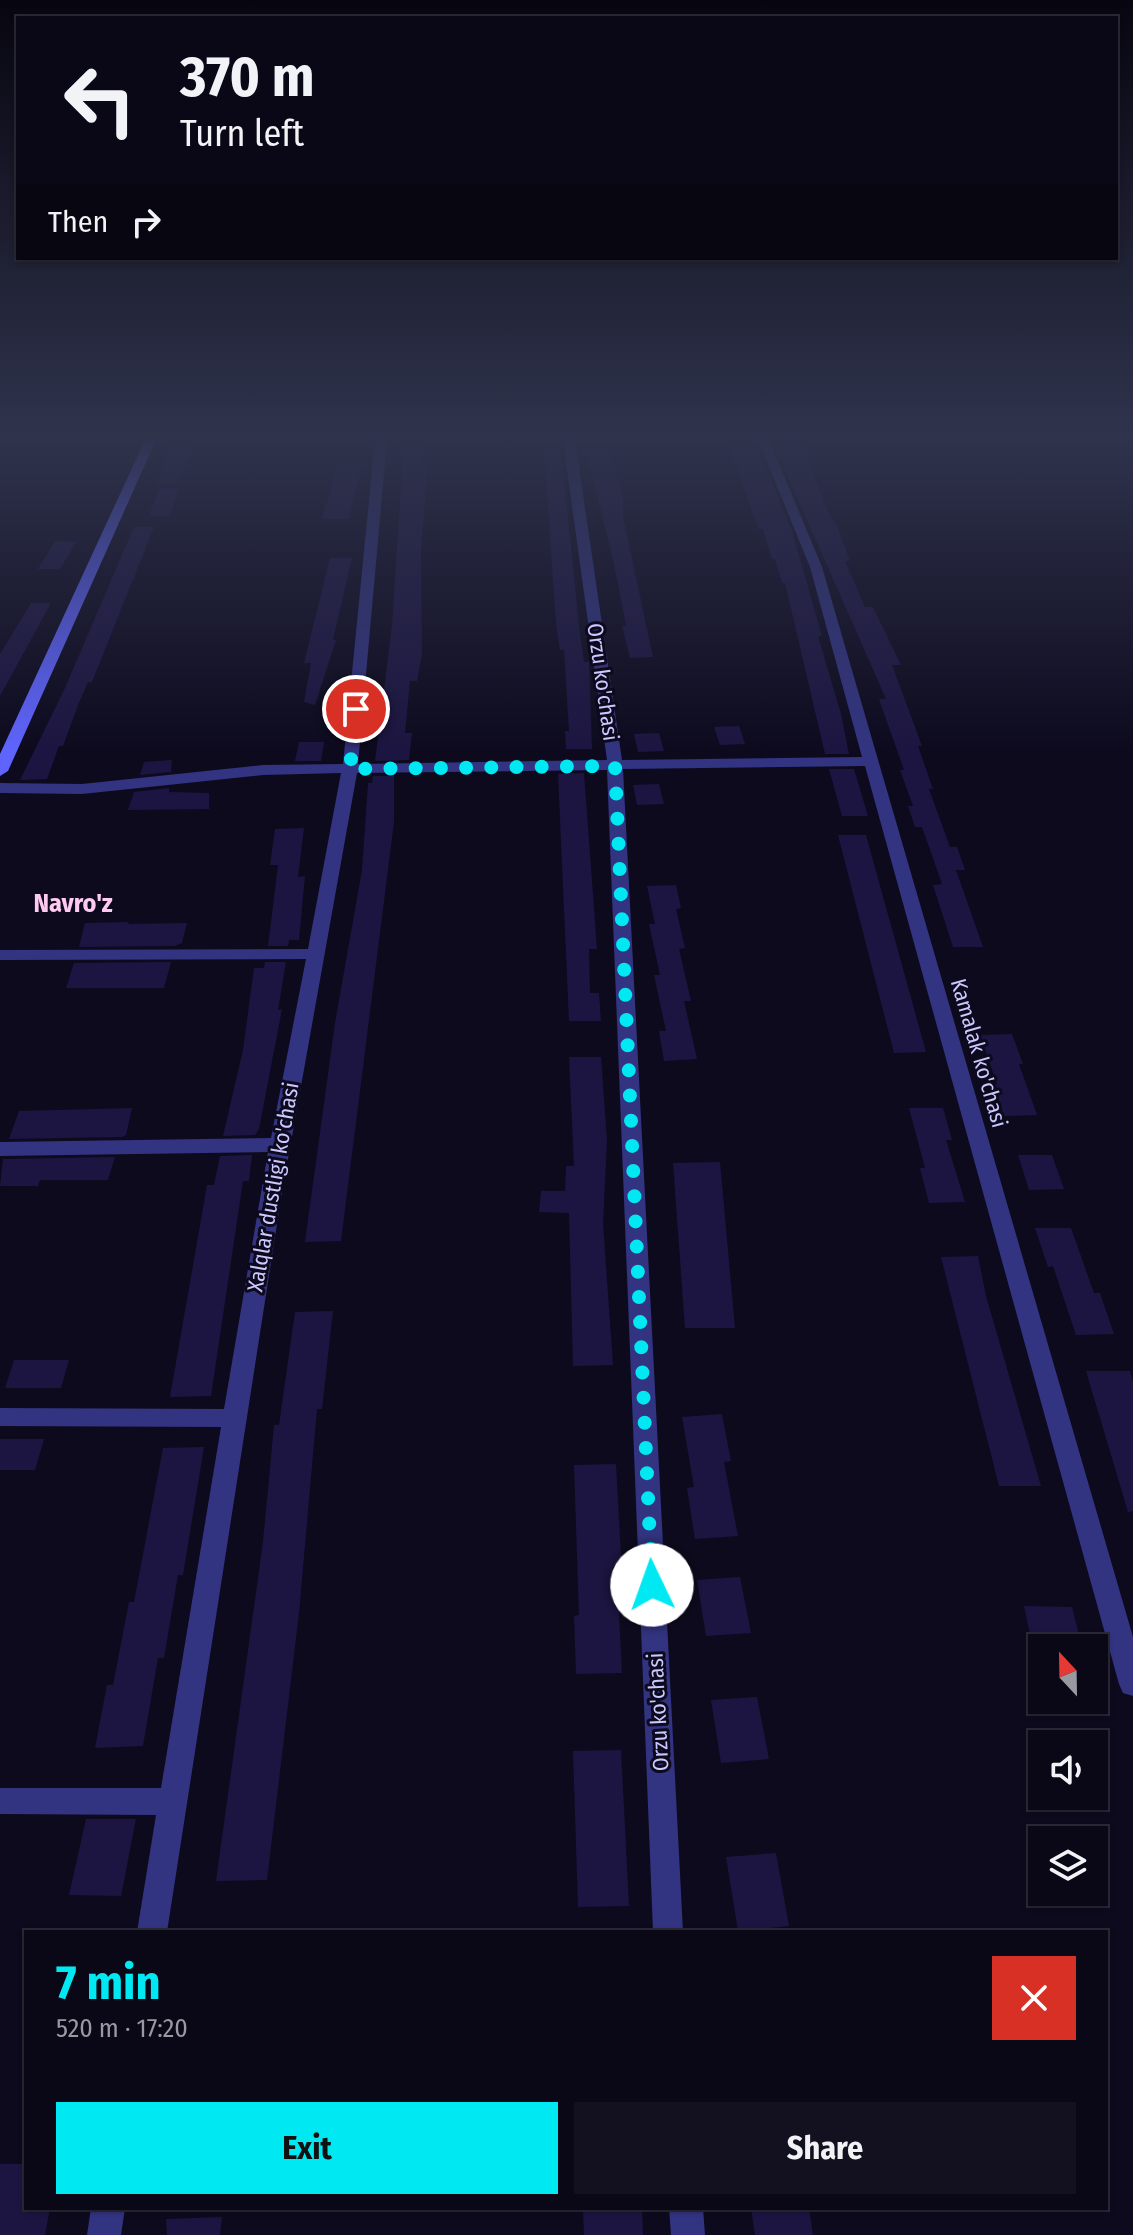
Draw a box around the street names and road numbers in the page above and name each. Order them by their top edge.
street label: Orzu ko'chasi [581,621,625,743]
street label: Kamalak ko'chasi [945,975,1013,1131]
street label: Xalqlar dustligi ko'chasi [241,1080,305,1294]
street label: Orzu ko'chasi [641,1652,675,1772]

